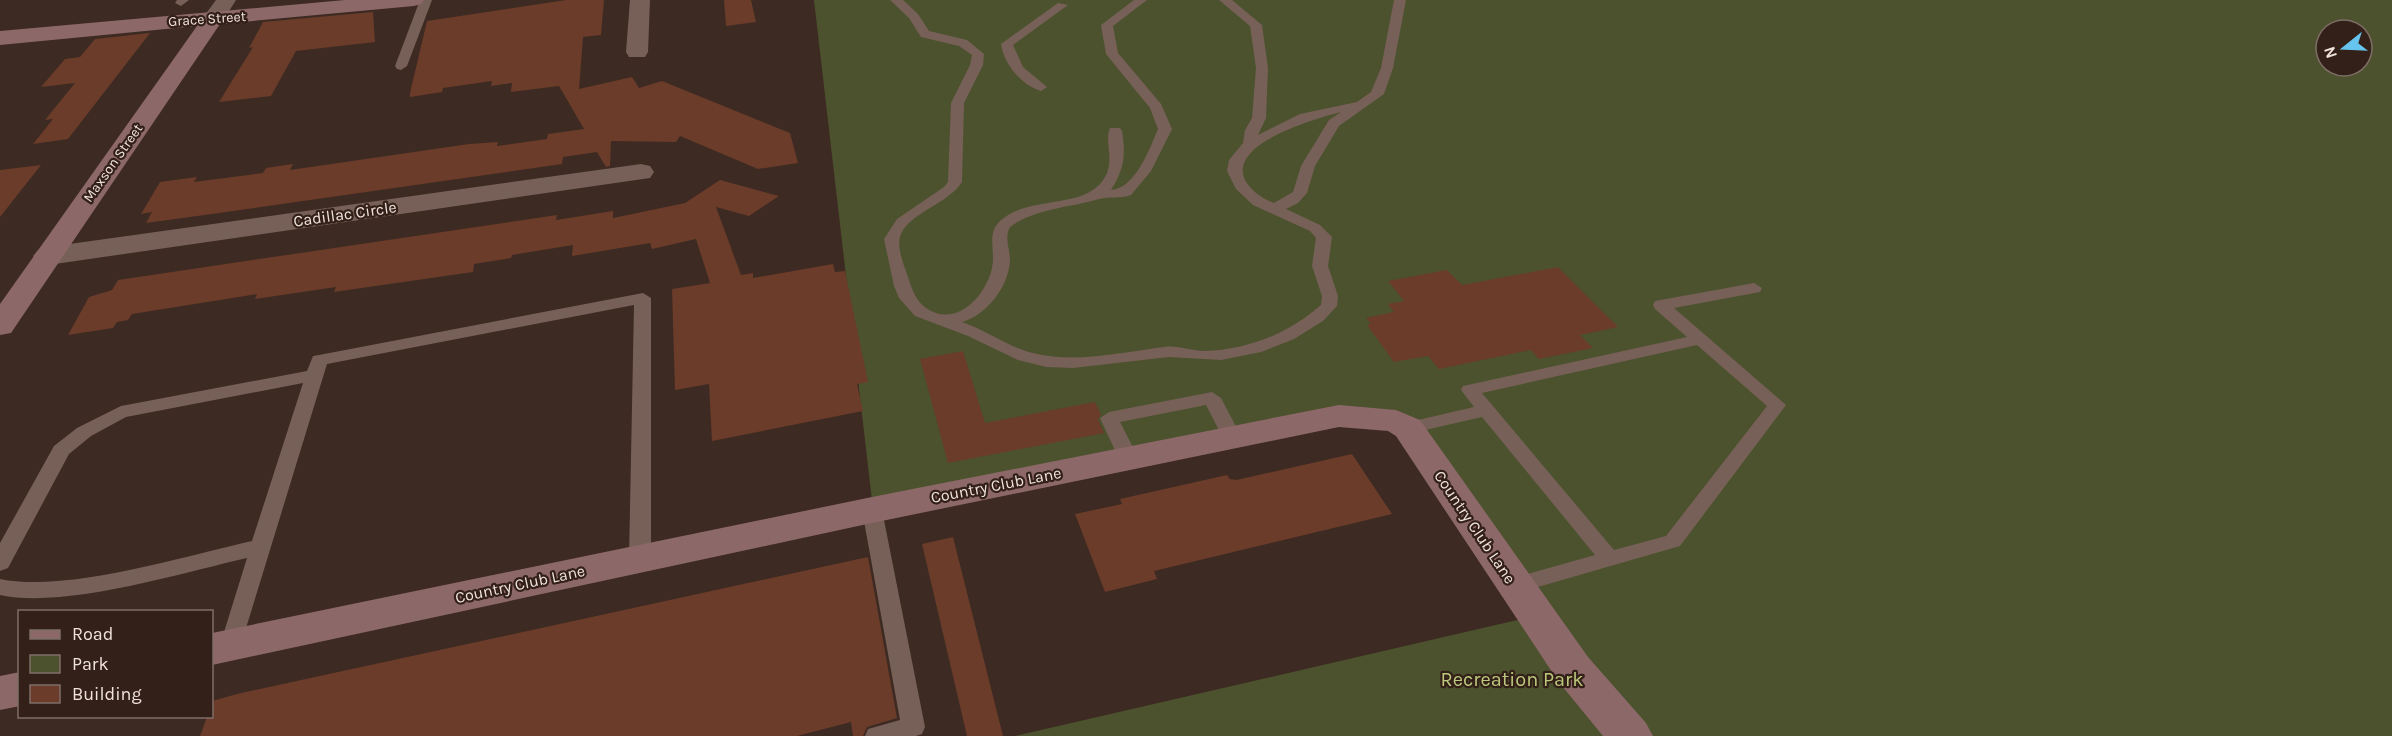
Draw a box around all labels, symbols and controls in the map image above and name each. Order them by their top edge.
street label: Grace Street [168,8,246,30]
north arrow [2314,18,2374,78]
text: N [2319,44,2341,61]
street label: Maxson Street [80,120,146,206]
street label: Cadillac Circle [292,197,398,231]
street label: Country Club Lane [929,463,1063,507]
street label: Country Club Lane [1430,467,1520,587]
street label: Country Club Lane [453,561,587,607]
legend [18,610,213,718]
text: Road [72,623,113,645]
text: Park [72,653,109,675]
park label: Recreation Park [1440,668,1584,691]
text: Building [72,683,142,705]

